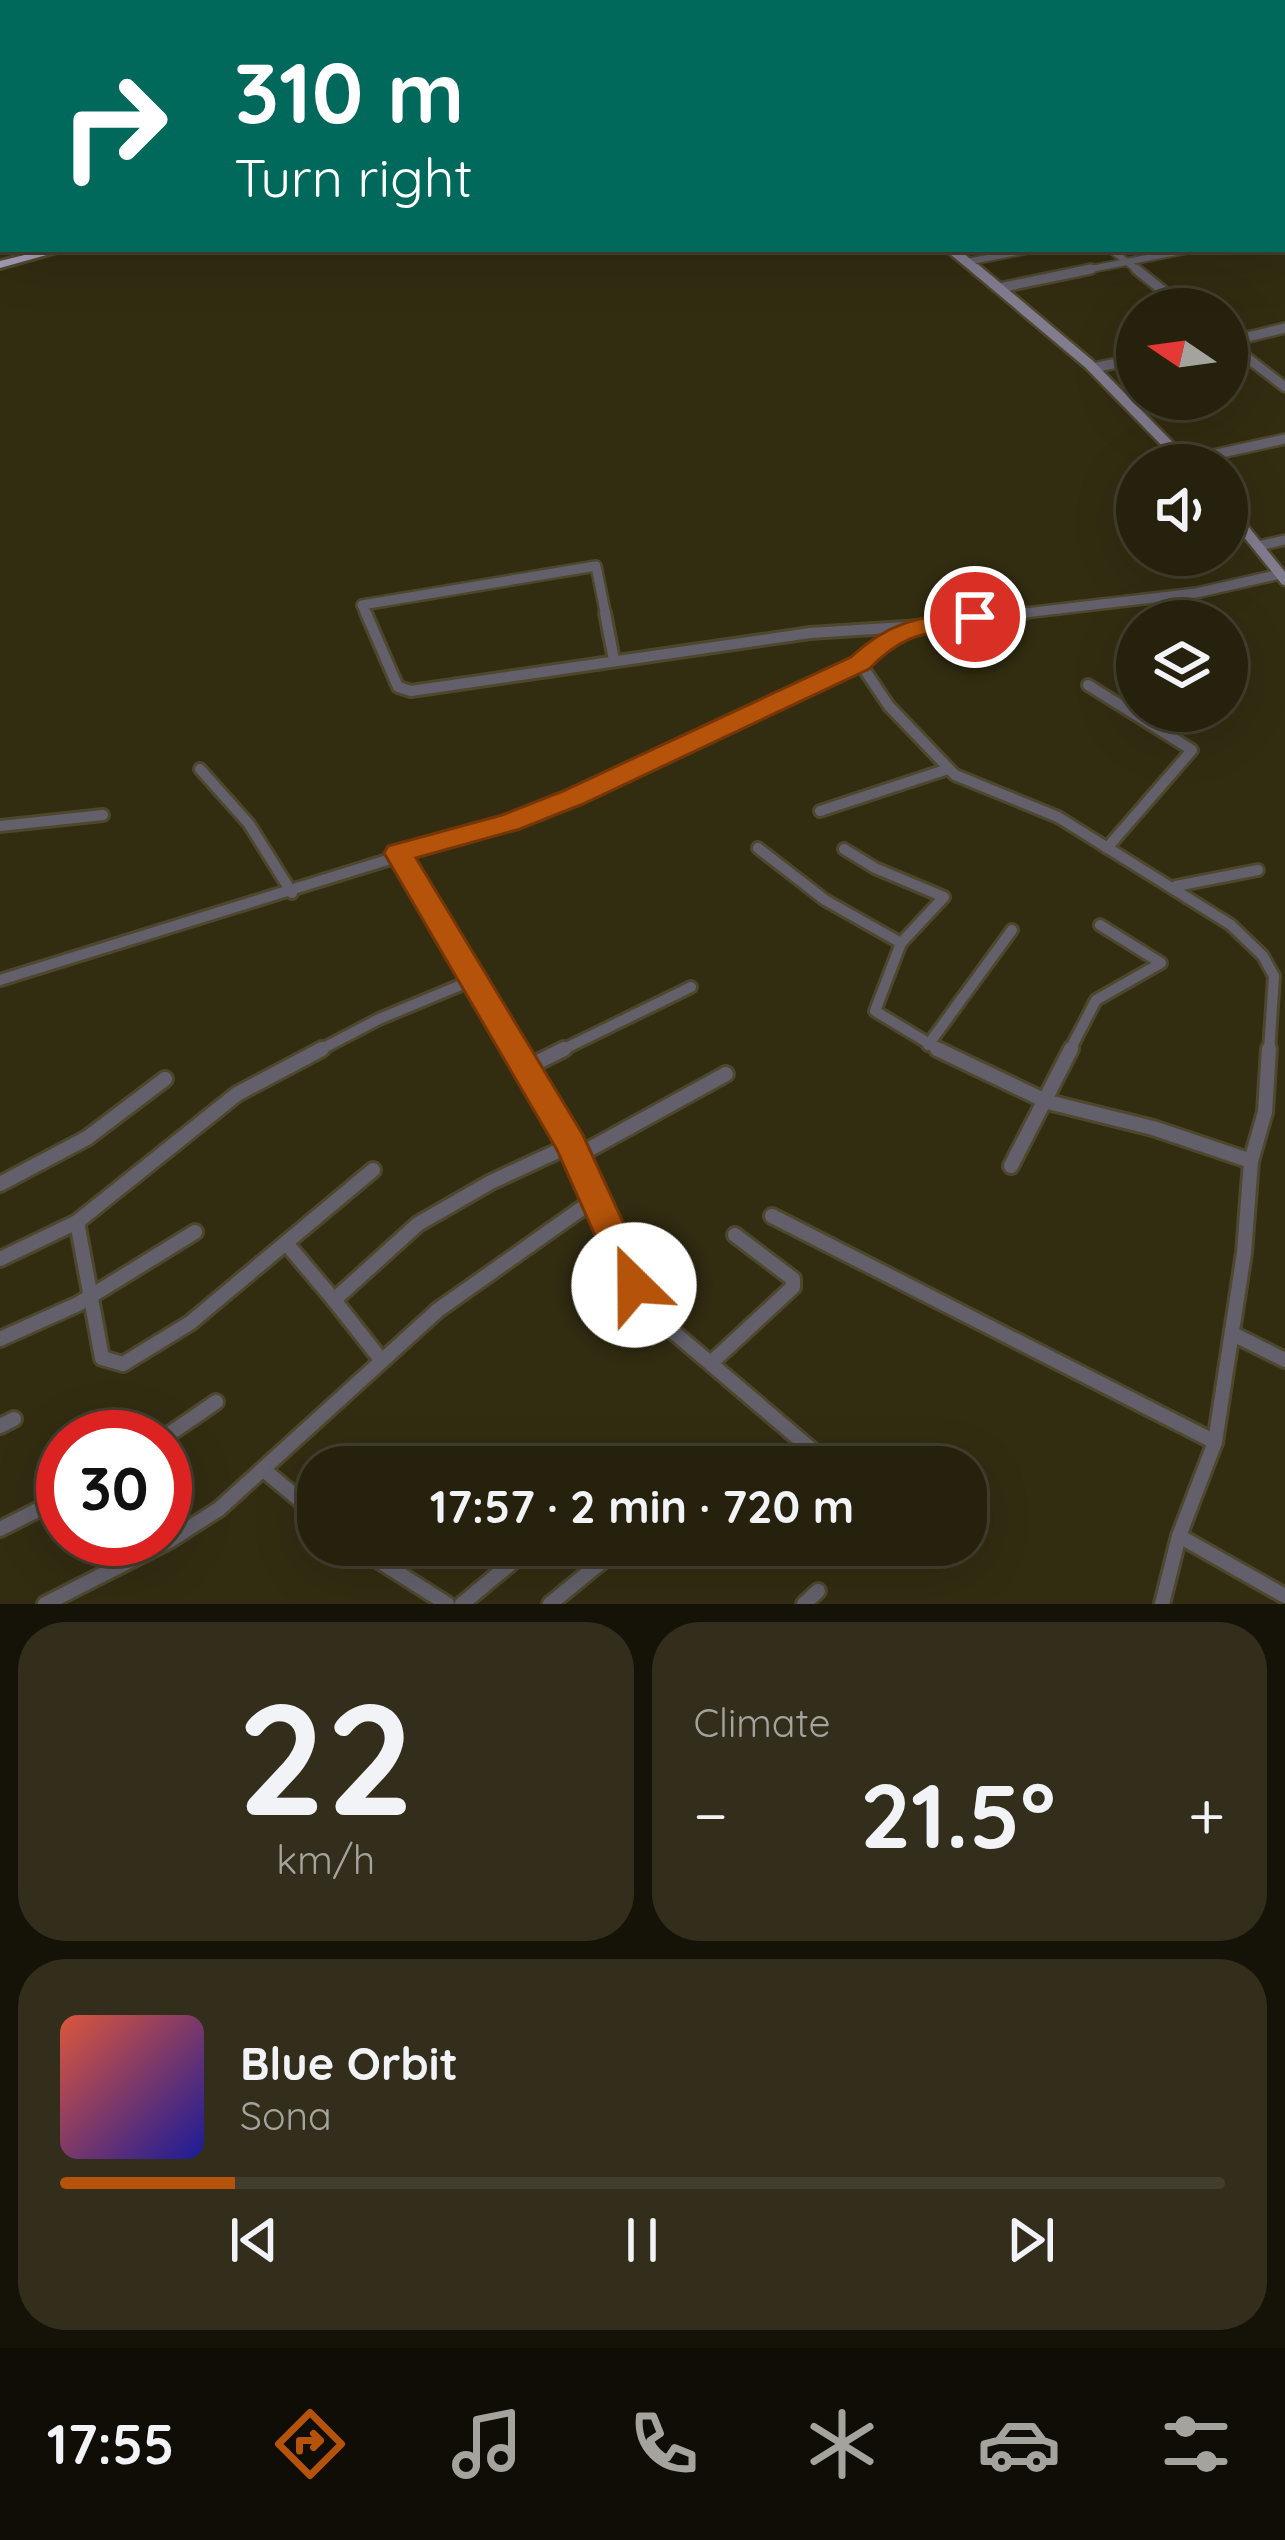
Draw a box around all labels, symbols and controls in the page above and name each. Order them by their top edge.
text: 310 m [234,39,464,144]
icon: right [36,48,192,204]
text: Turn right [234,143,473,211]
north arrow [1116,288,1248,420]
map controls [1116,288,1248,732]
button: sound [1116,444,1248,576]
pin [924,566,1026,668]
icon: arrive [942,584,1008,650]
button: layers [1116,600,1248,732]
position arrow [571,1222,697,1348]
speed limit sign: 30 [36,1410,192,1566]
text: 17:57 · 2 min · 720 m [430,1478,854,1534]
text: 22 [237,1659,415,1854]
text: Climate [694,1698,831,1747]
text: 21.5° [860,1758,1056,1871]
text: − [694,1773,728,1856]
text: + [1188,1773,1225,1856]
text: km/h [276,1835,375,1884]
text: Blue Orbit [240,2035,458,2091]
text: Sona [240,2091,332,2140]
icon: previous [221,2207,287,2273]
icon: pause [609,2207,675,2273]
icon: next [998,2207,1064,2273]
icon: directions [268,2402,352,2486]
icon: music [445,2402,529,2486]
icon: phone [622,2402,706,2486]
icon: climate [800,2402,884,2486]
icon: car [977,2402,1061,2486]
icon: filters [1154,2402,1238,2486]
text: 17:55 [47,2410,174,2478]

